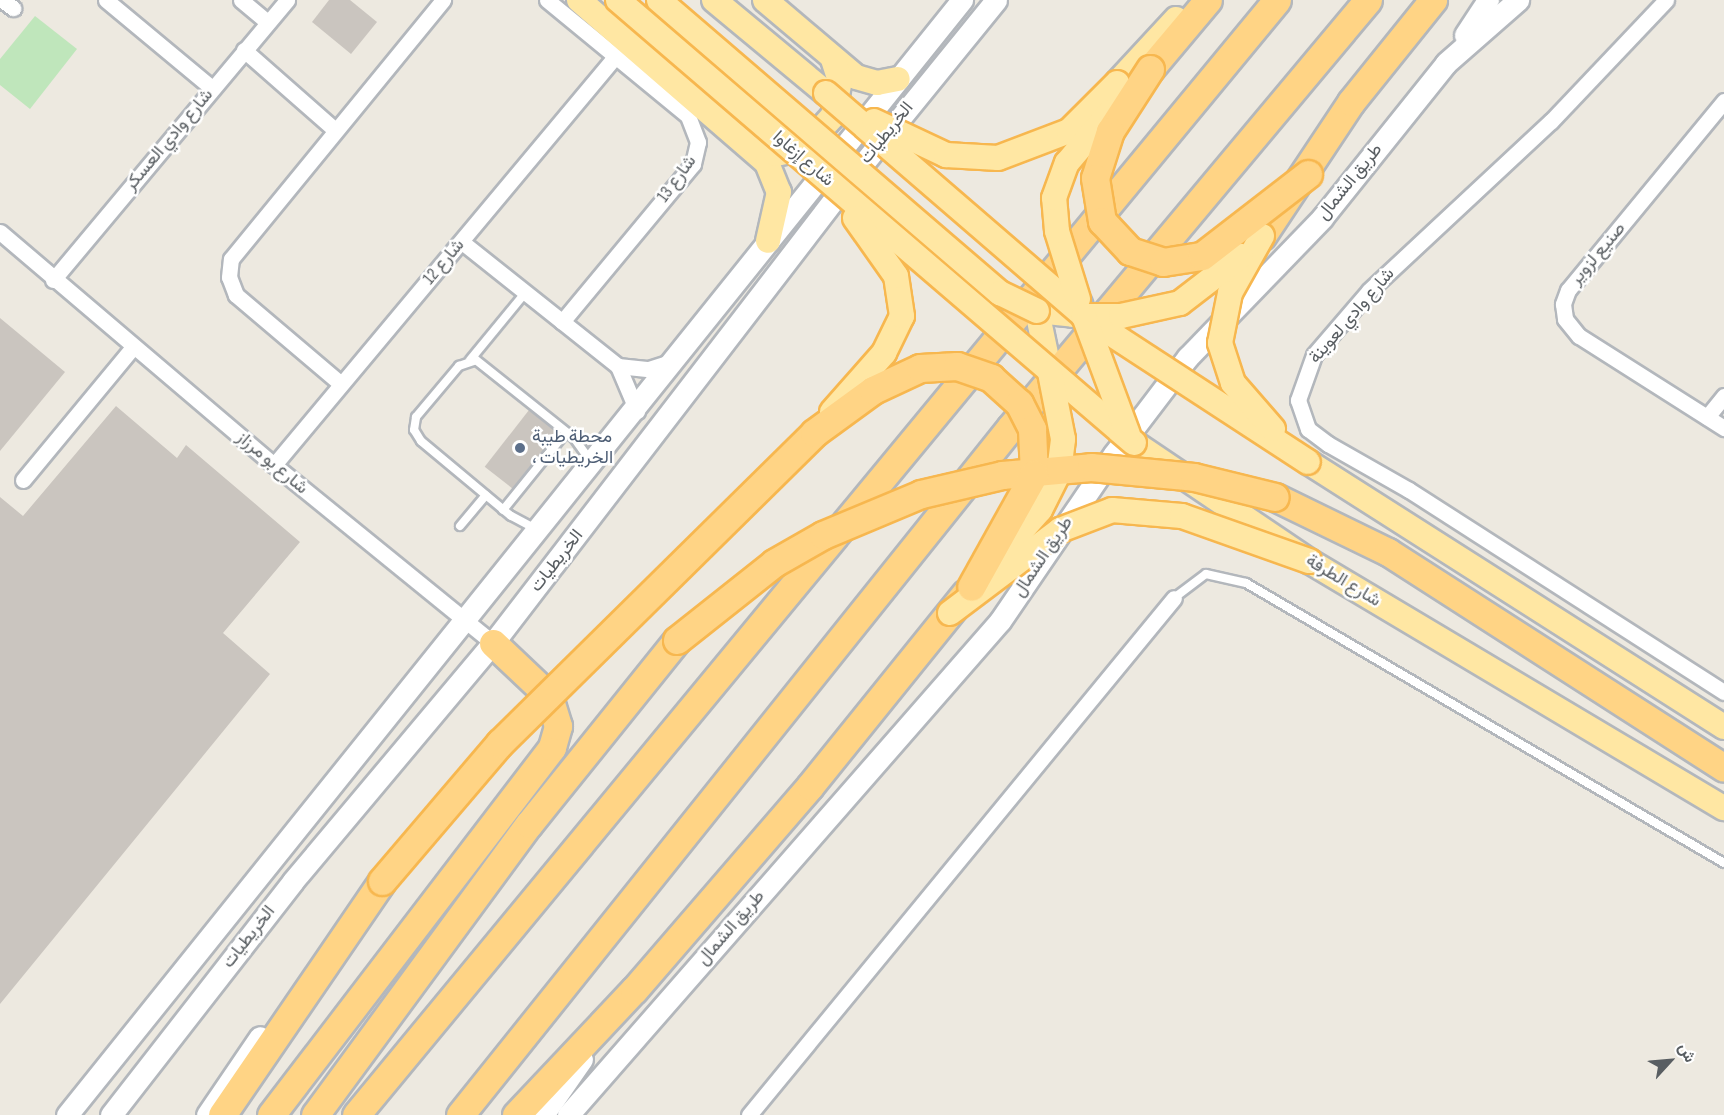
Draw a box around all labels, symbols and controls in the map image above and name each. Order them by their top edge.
street label: شارع وادي العسكر [120,85,218,195]
street label: الخريطيات [856,98,918,168]
street label: شارع إزغاوا [768,126,838,192]
street label: طريق الشمال [1313,139,1387,225]
street label: شارع 13 [653,151,701,207]
street label: صنيع لزوير [1566,218,1630,290]
street label: شارع 12 [419,235,469,289]
street label: شارع وادي لعوينة [1305,264,1399,368]
street label: شارع بو مرزاز [232,427,312,499]
place label: محطة طيبة ، الخريطيات [532,427,613,470]
marker: محطة طيبة ، الخريطيات [513,441,527,455]
street label: طريق الشمال [1008,513,1078,601]
street label: الخريطيات [526,525,588,597]
street label: شارع الطرفة [1301,550,1385,612]
street label: طريق الشمال [693,886,769,970]
street label: الخريطيات [218,901,280,973]
north arrow [1640,1031,1700,1091]
text: ش [1674,1040,1699,1066]

